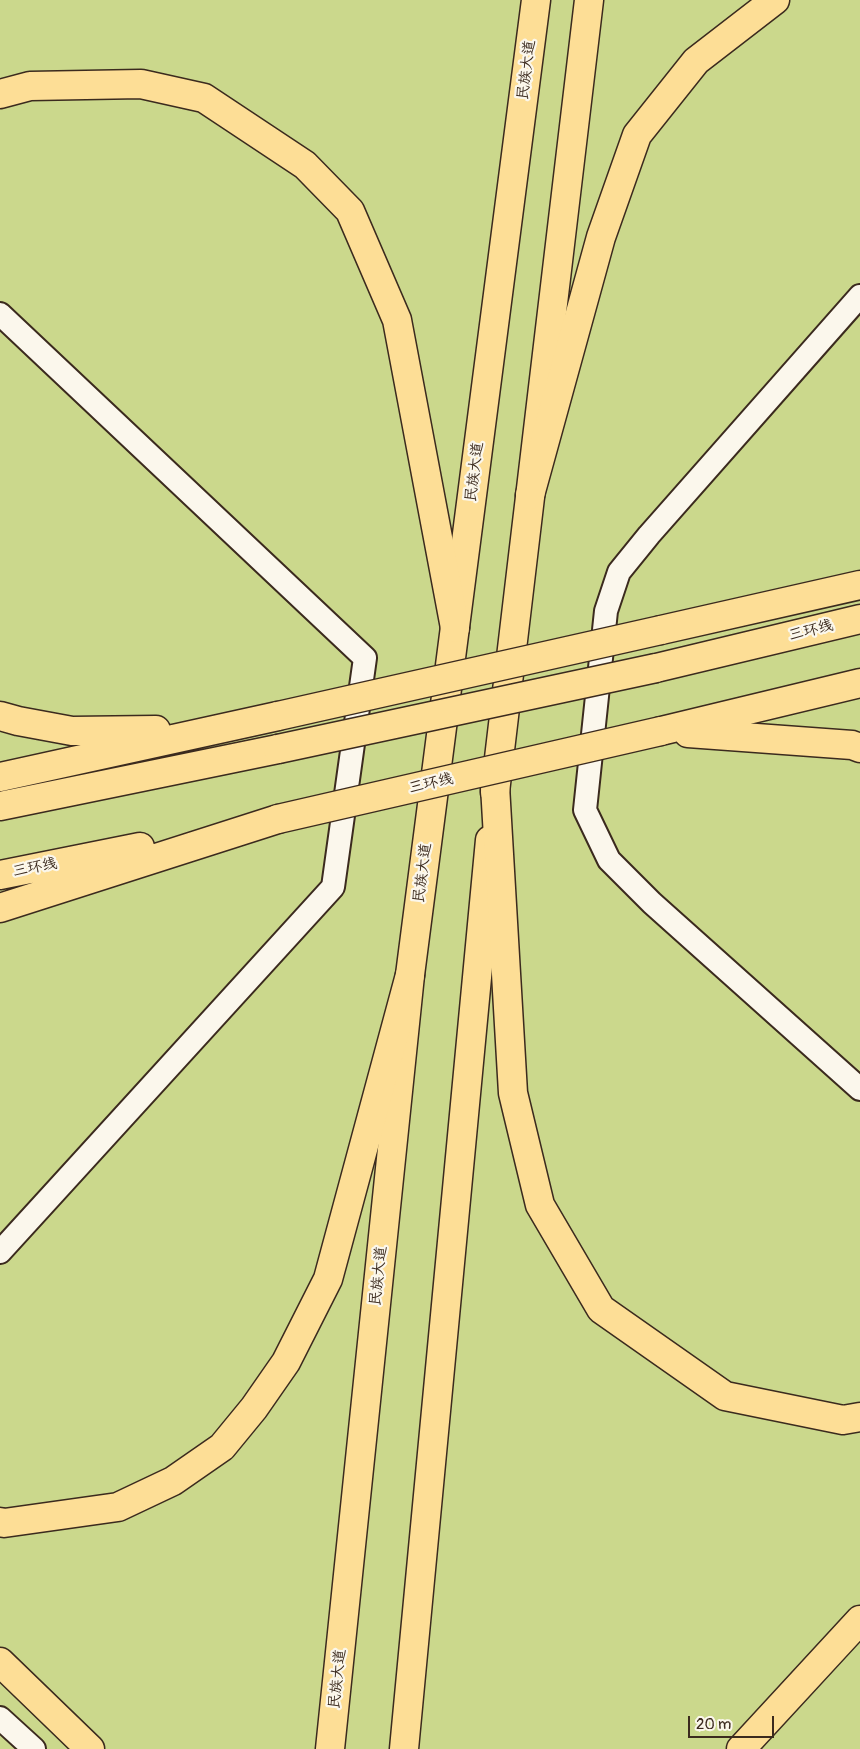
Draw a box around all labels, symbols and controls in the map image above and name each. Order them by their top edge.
street label: 民族大道 [514,39,540,101]
street label: 民族大道 [462,441,488,503]
street label: 三环线 [787,617,835,645]
street label: 三环线 [407,770,455,798]
street label: 民族大道 [410,842,436,904]
street label: 三环线 [11,855,59,881]
street label: 民族大道 [367,1245,391,1307]
street label: 民族大道 [326,1648,350,1710]
scale bar [690,1706,776,1738]
text: 20 m [696,1715,731,1734]

